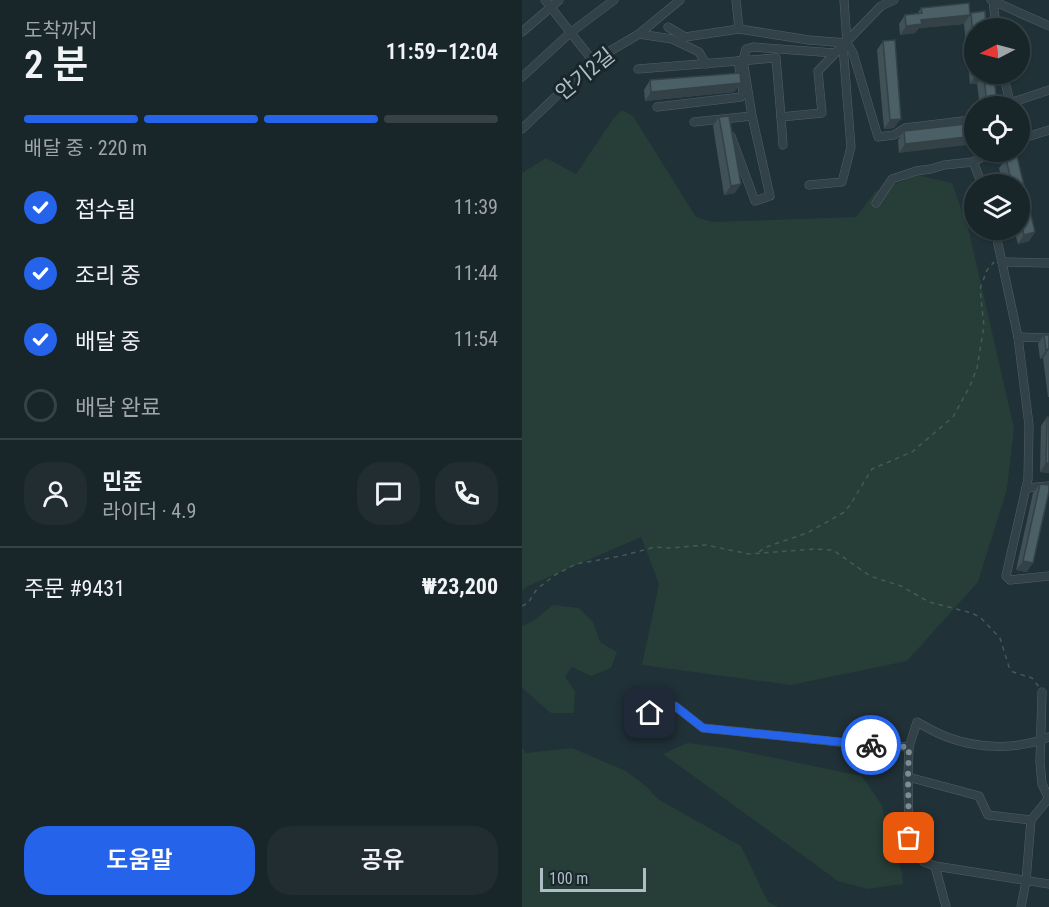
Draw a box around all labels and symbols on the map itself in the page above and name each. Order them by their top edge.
north arrow [964,18,1030,84]
street label: 안기2길 [551,43,619,105]
pin [624,687,675,738]
courier [841,715,901,775]
pin [883,812,934,863]
scale bar [540,865,646,892]

